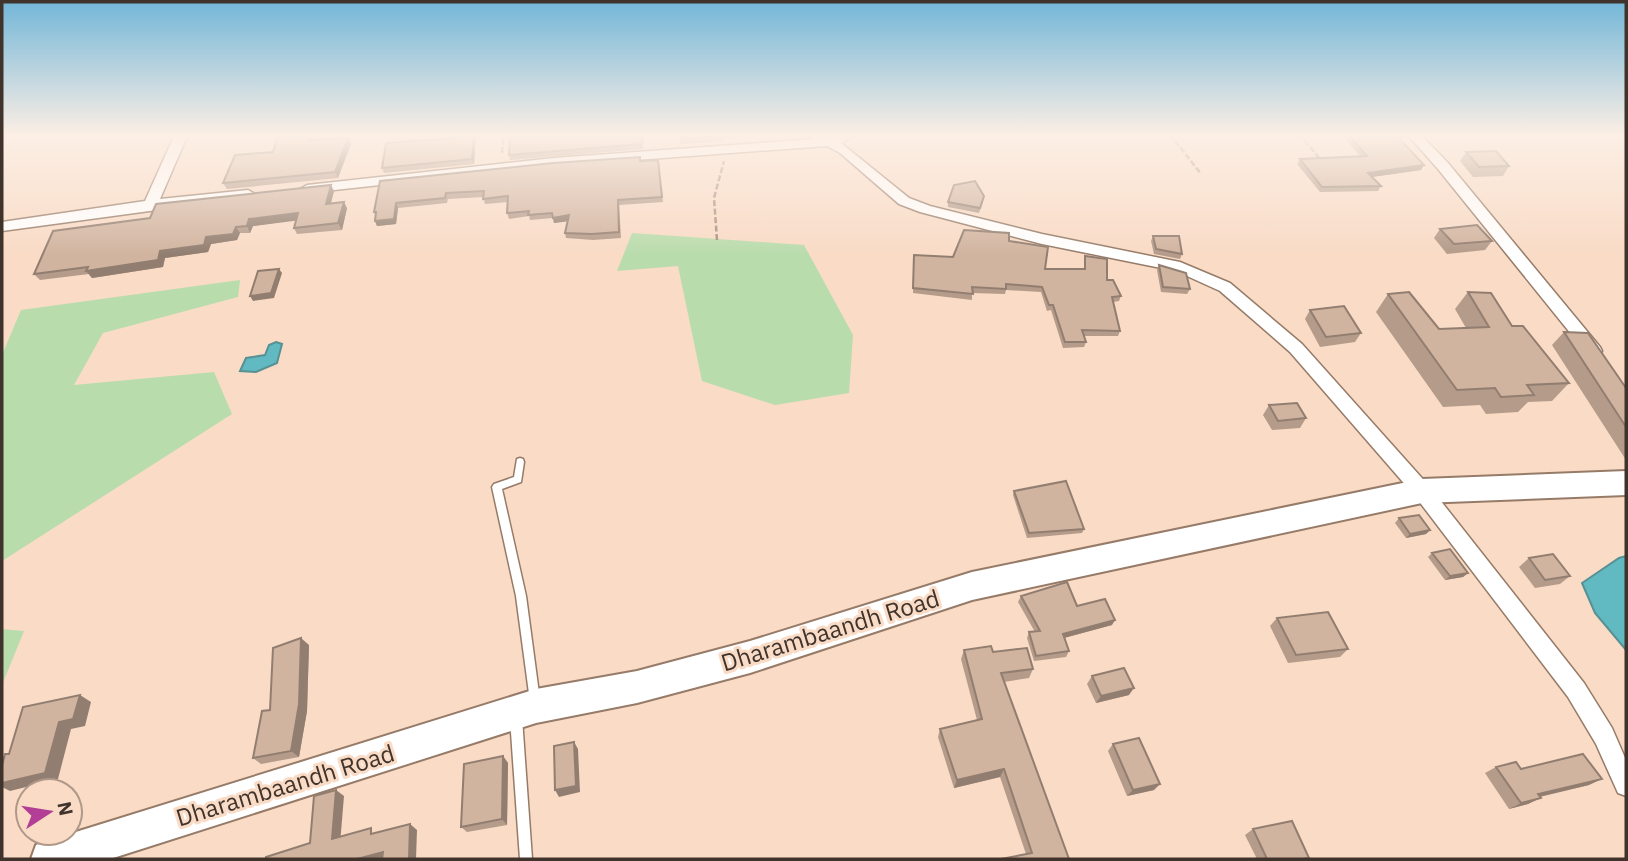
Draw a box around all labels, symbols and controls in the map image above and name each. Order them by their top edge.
street label: Dharambaandh Road [717,582,943,678]
street label: Dharambaandh Road [172,737,398,833]
north arrow [14,777,84,847]
text: N [52,799,79,818]

